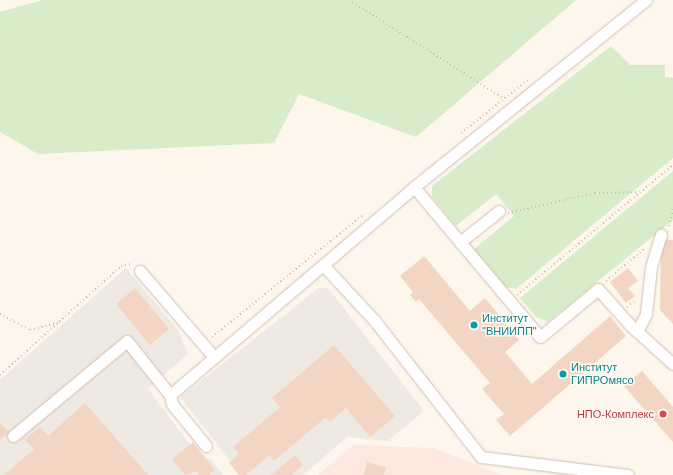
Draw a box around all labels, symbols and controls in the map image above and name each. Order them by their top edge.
place label: Институт "ВНИИПП" [482,312,537,338]
marker: Институт "ВНИИПП" [469,320,479,330]
place label: Институт ГИПРОмясо [571,361,634,387]
marker: Институт ГИПРОмясо [558,369,568,379]
place label: НПО-Комплекс [577,407,654,421]
marker: НПО-Комплекс [657,408,669,420]

